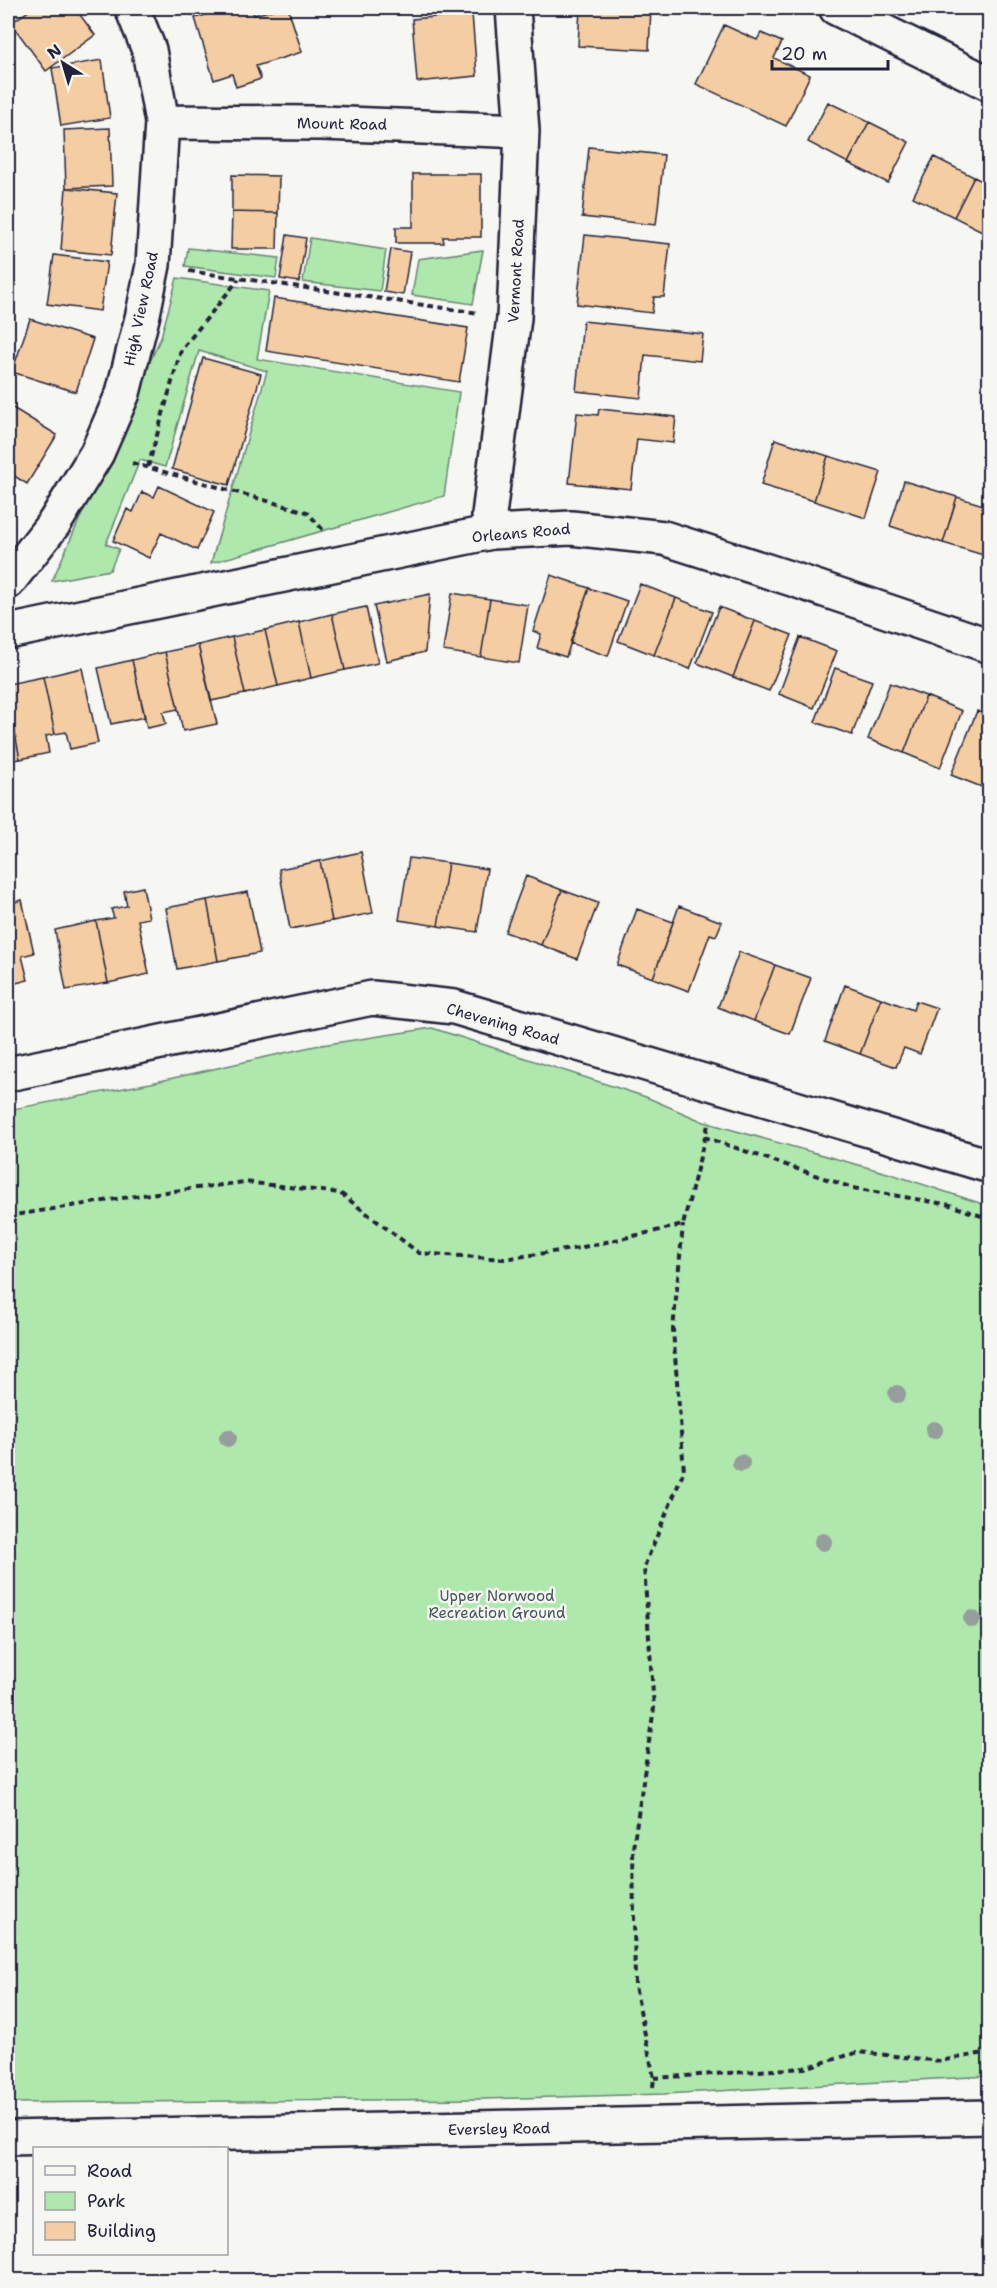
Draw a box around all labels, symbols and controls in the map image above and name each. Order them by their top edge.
north arrow [33,33,93,93]
scale bar [772,33,888,71]
text: N [43,39,66,64]
text: 20 m [781,42,827,66]
street label: Mount Road [297,113,388,135]
street label: Vermont Road [503,218,529,323]
street label: High View Road [119,249,163,368]
street label: Orleans Road [471,519,572,547]
street label: Chevening Road [444,998,562,1050]
park label: Upper Norwood Recreation Ground [429,1586,566,1623]
street label: Eversley Road [448,2118,551,2140]
legend [33,2147,228,2255]
text: Road [87,2159,132,2183]
text: Park [87,2189,126,2213]
text: Building [87,2219,156,2243]

